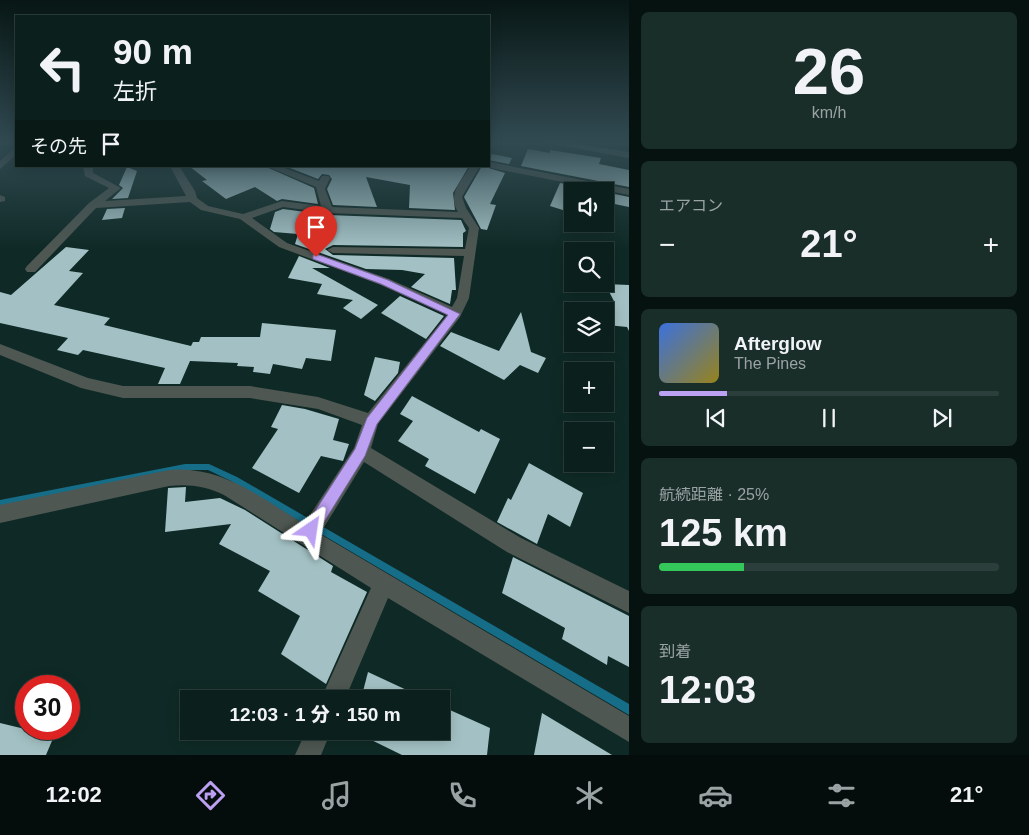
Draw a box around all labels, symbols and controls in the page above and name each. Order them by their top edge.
text: 90 m [113,32,193,71]
icon: left [30,35,95,100]
text: 26 [793,35,865,108]
text: 左折 [113,79,157,104]
text: km/h [812,104,846,121]
icon: arrive [97,130,125,158]
text: その先 [30,136,87,157]
map controls [564,182,614,472]
button: sound [564,182,614,232]
text: エアコン [659,197,723,214]
pin [295,206,337,257]
icon: arrive [302,213,330,241]
text: 21° [800,223,858,265]
text: − [659,229,675,260]
text: + [983,229,999,260]
button: search [564,242,614,292]
button: layers [564,302,614,352]
text: Afterglow [734,333,822,354]
text: The Pines [734,355,806,372]
button: + [564,362,614,412]
icon: previous [702,404,730,432]
icon: pause [815,404,843,432]
icon: next [928,404,956,432]
button: − [564,422,614,472]
text: 航続距離 · 25% [659,486,769,503]
position arrow [284,503,336,555]
text: 125 km [659,512,788,554]
text: 到着 [659,643,691,660]
text: 12:03 [659,669,756,711]
speed limit sign: 30 [15,675,80,740]
text: 12:03 · 1 分 · 150 m [229,704,401,725]
icon: directions [193,778,228,813]
icon: music [319,778,354,813]
icon: phone [445,778,480,813]
icon: climate [572,778,607,813]
icon: car [698,778,733,813]
icon: filters [824,778,859,813]
text: 12:02 [46,782,102,807]
text: 21° [950,782,983,807]

